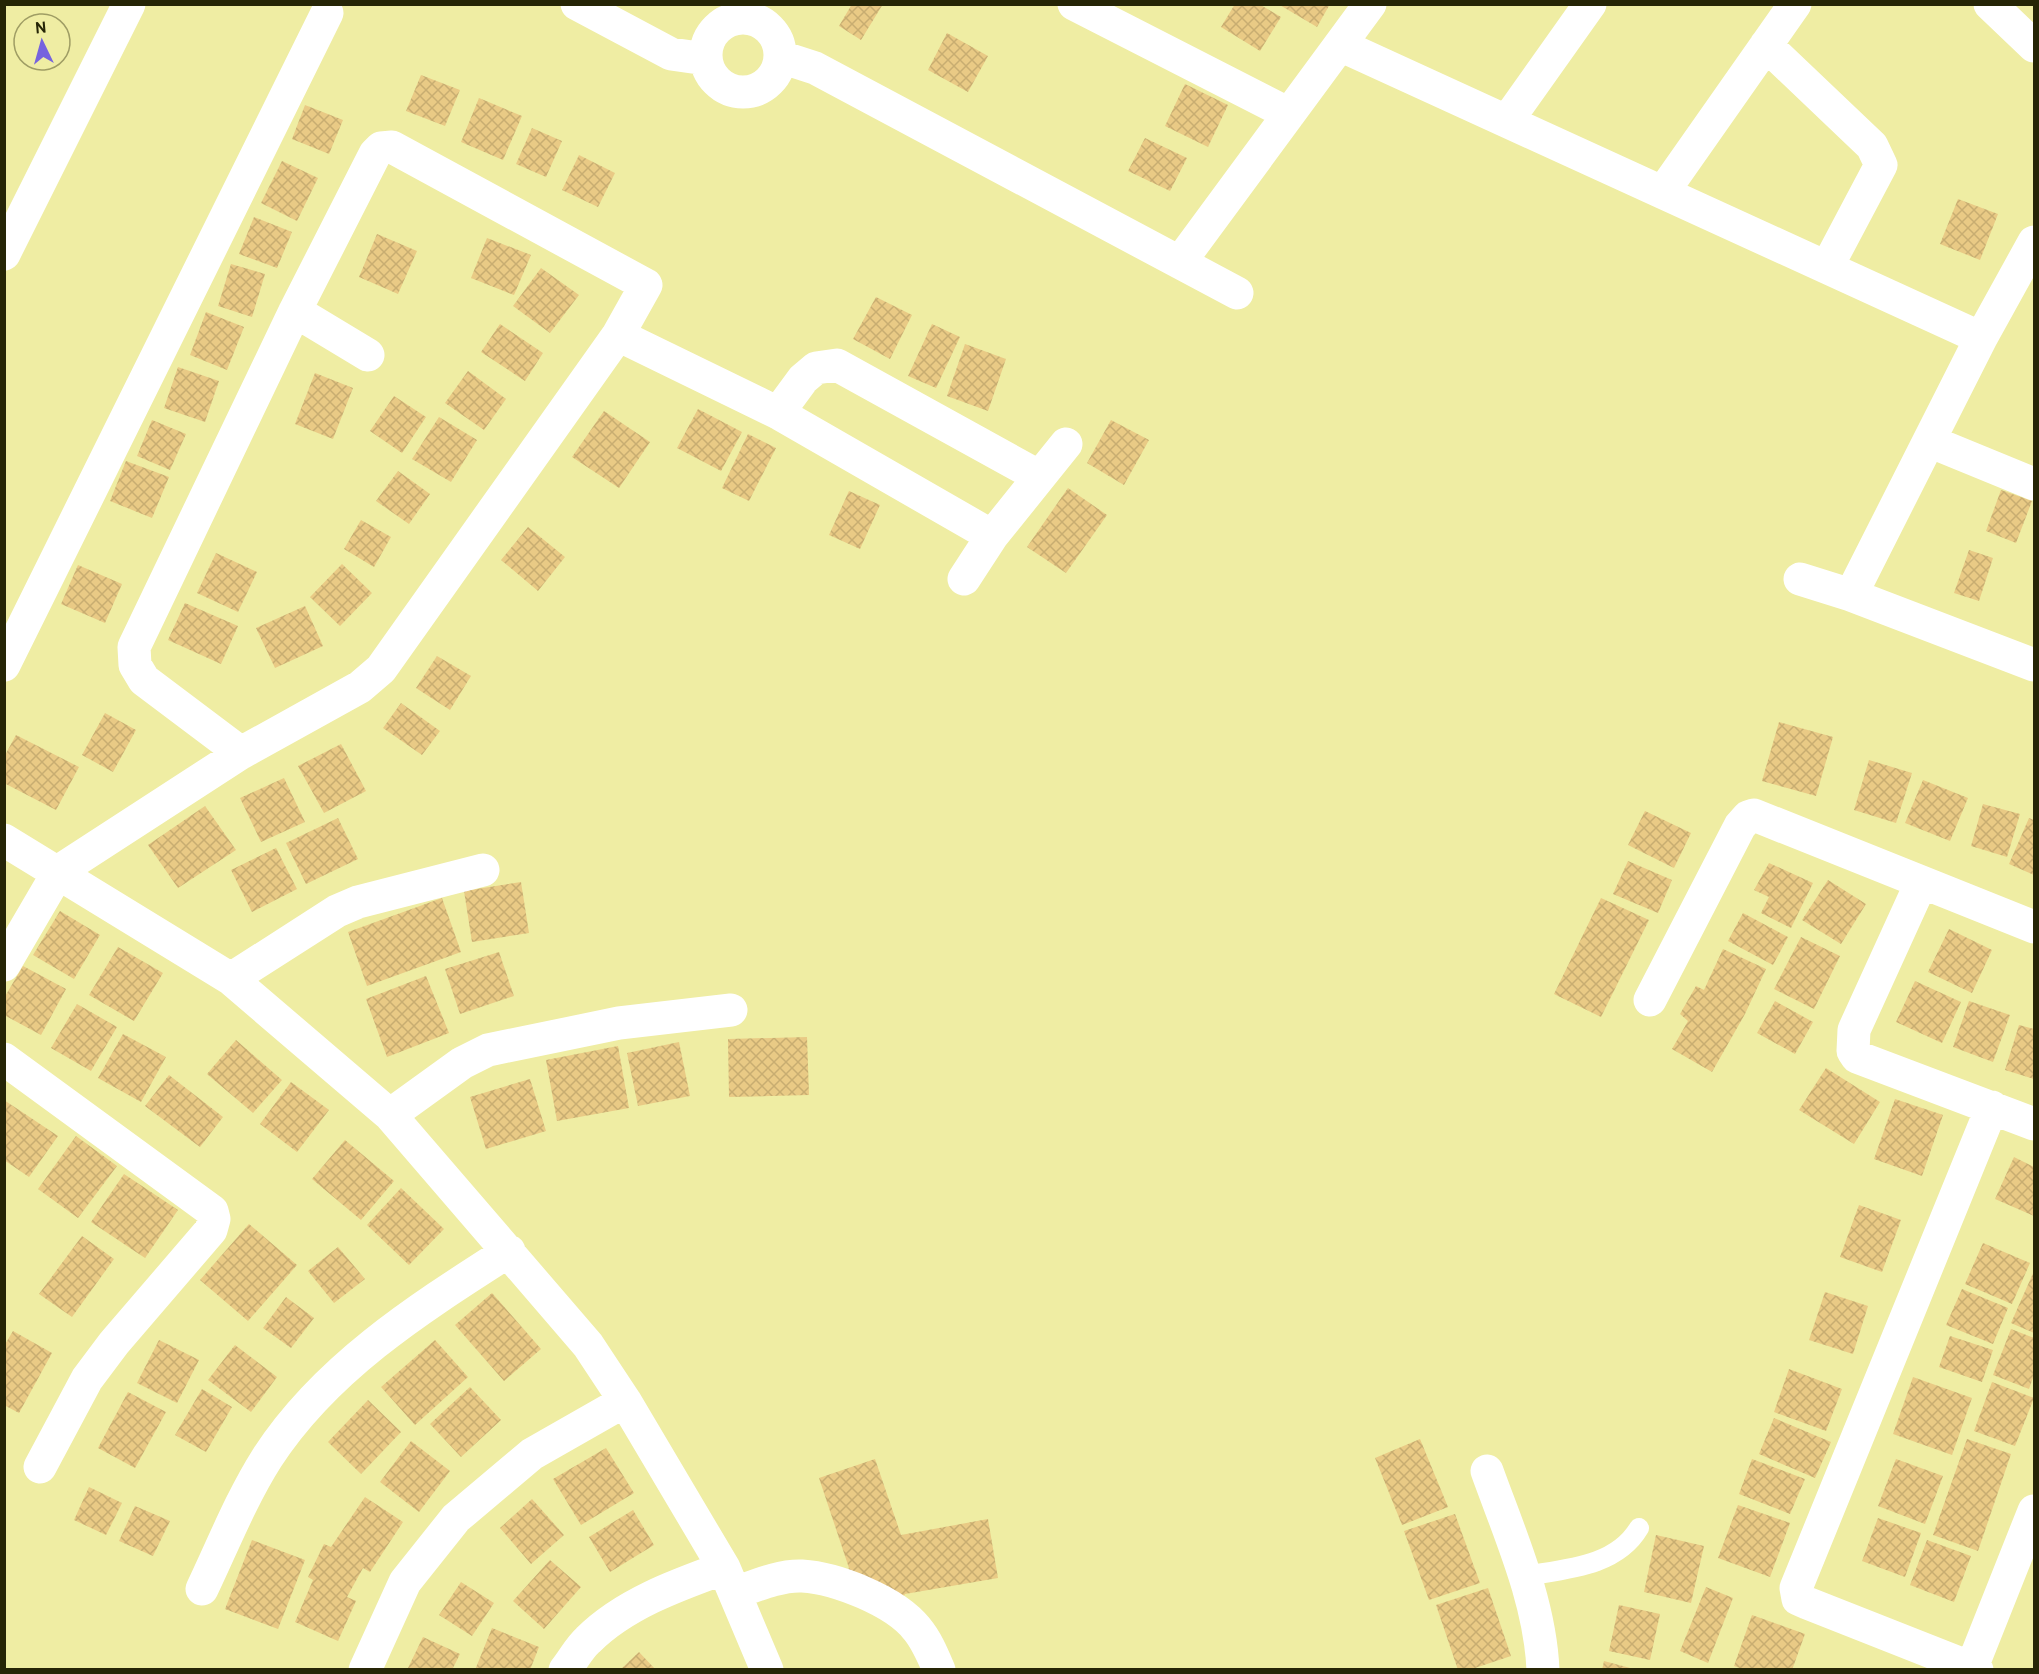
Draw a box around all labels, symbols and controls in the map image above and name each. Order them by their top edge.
north arrow [12,12,72,72]
text: N [34,19,47,40]

